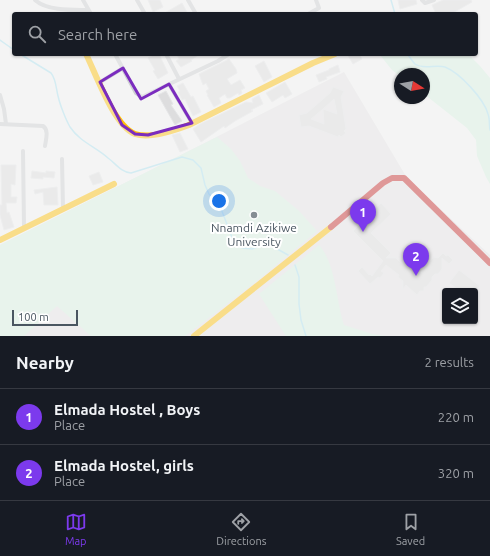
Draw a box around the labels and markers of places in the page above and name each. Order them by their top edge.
pin: 1 [350,199,376,232]
marker: Nnamdi Azikiwe University [249,210,259,220]
place label: Nnamdi Azikiwe University [211,221,297,248]
pin: 2 [403,243,429,276]

